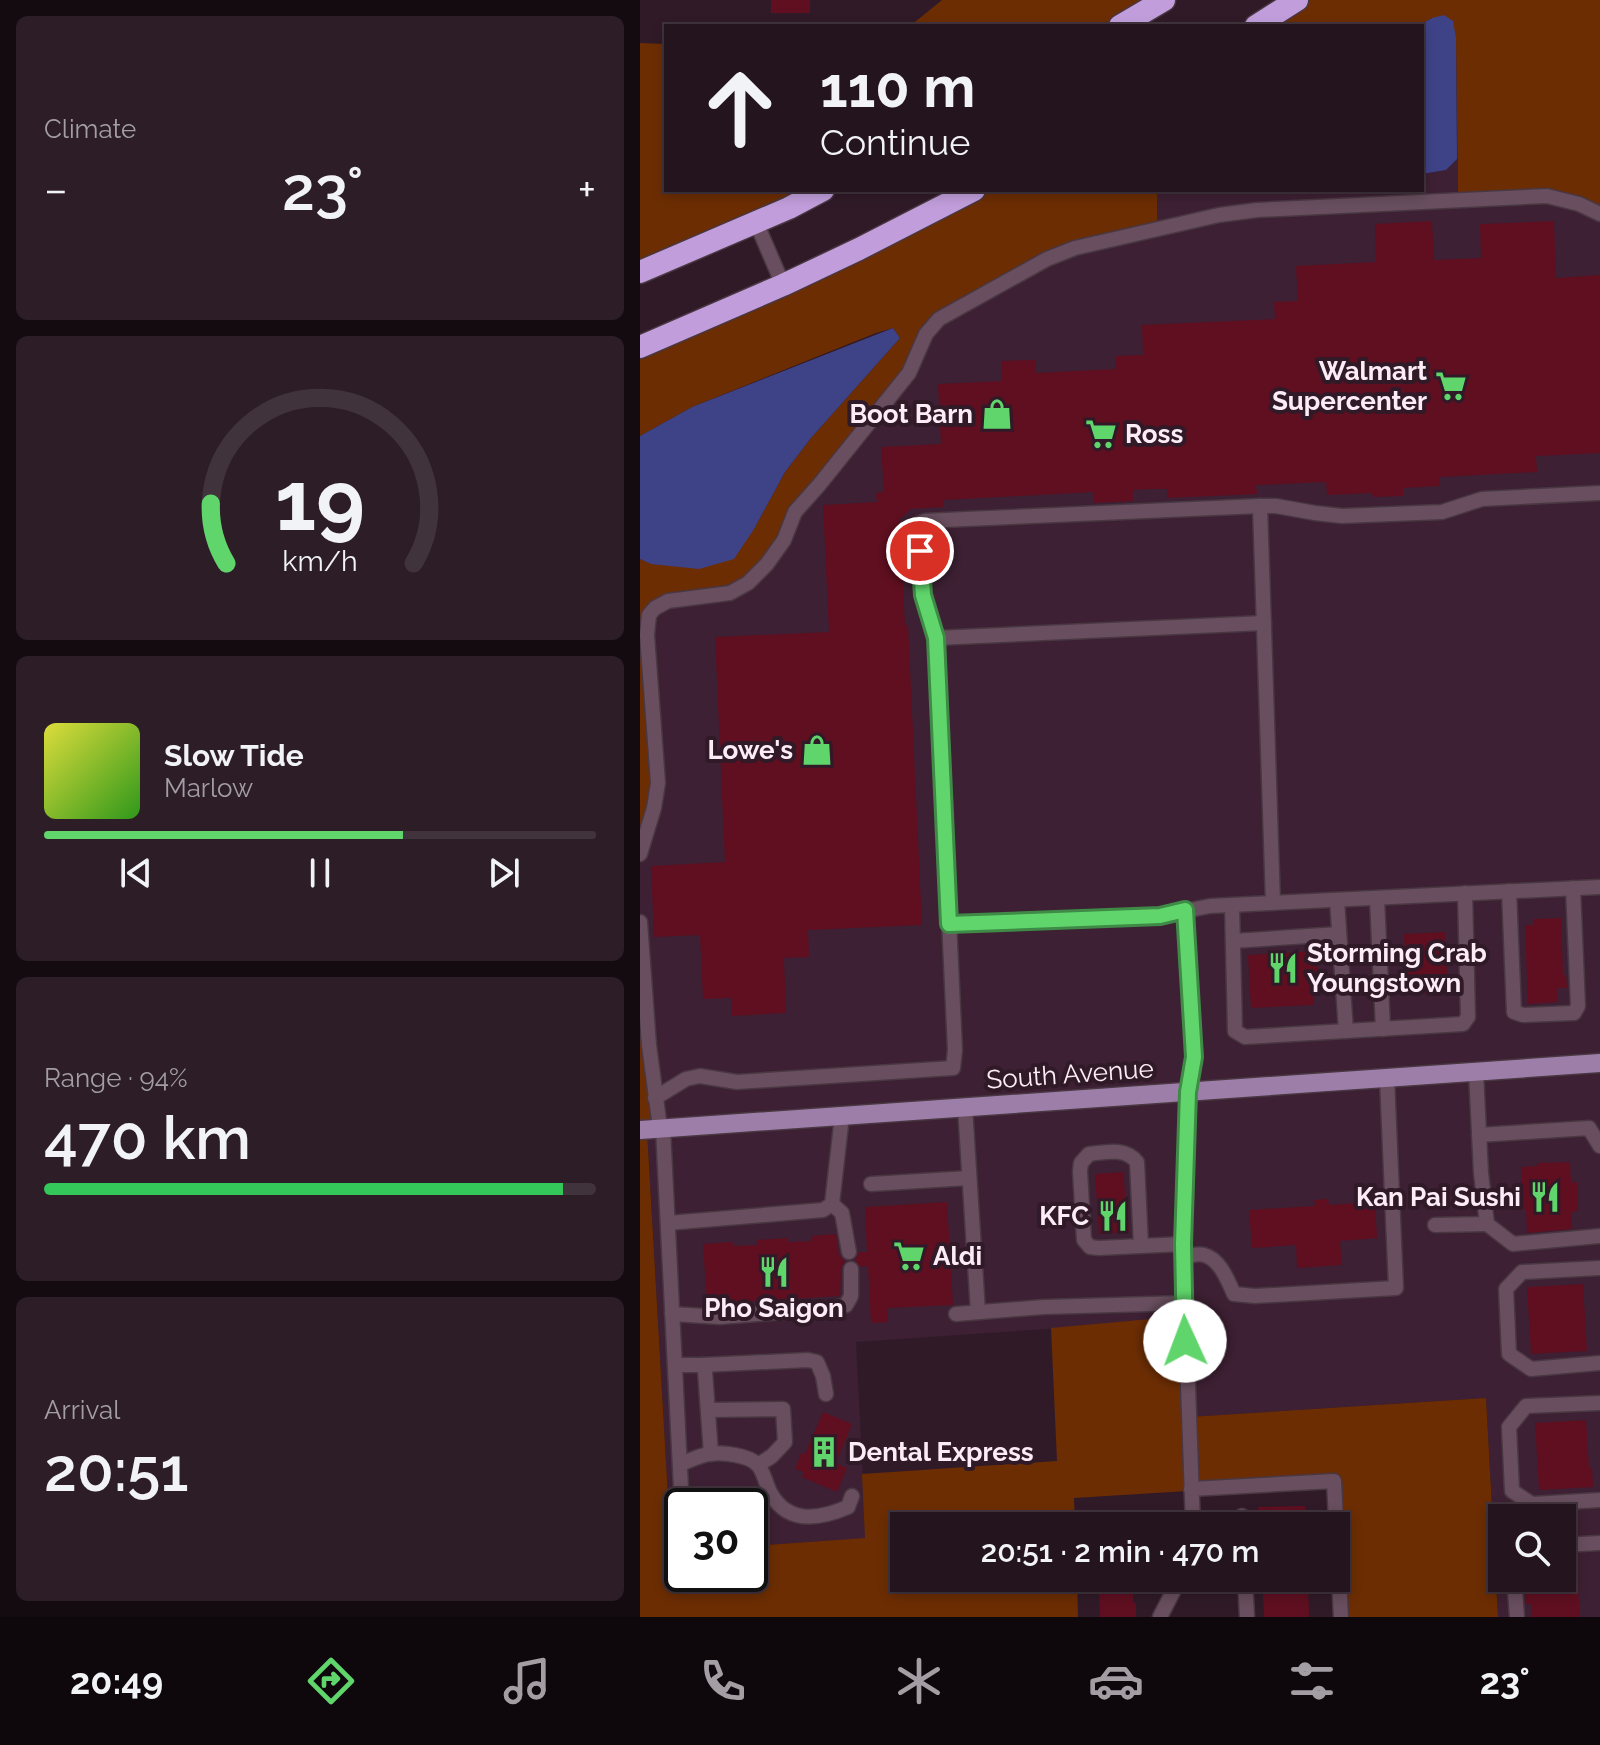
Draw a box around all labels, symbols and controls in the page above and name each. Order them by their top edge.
text: 110 m [820,54,975,120]
icon: ahead [688,56,792,160]
text: Climate [44,114,136,144]
text: Continue [820,121,970,163]
text: 23° [282,154,363,224]
text: − [44,164,68,215]
text: + [578,164,596,215]
place label: Walmart Supercenter [1272,356,1427,416]
supermarket icon: Walmart Supercenter [1434,369,1468,403]
shop icon: Boot Barn [980,397,1014,431]
place label: Boot Barn [849,399,973,429]
supermarket icon: Ross [1084,417,1118,451]
place label: Ross [1125,419,1183,449]
text: 19 [275,452,365,549]
pin [886,517,954,585]
icon: arrive [898,529,942,573]
text: km/h [282,544,358,578]
shop icon: Lowe's [800,733,834,767]
place label: Lowe's [707,735,793,765]
text: Slow Tide [164,738,304,773]
text: Marlow [164,773,253,803]
icon: previous [114,851,158,895]
icon: pause [298,851,342,895]
icon: next [482,851,526,895]
place label: Storming Crab Youngstown [1307,938,1487,998]
restaurant icon: Storming Crab Youngstown [1266,951,1300,985]
street label: South Avenue [985,1053,1155,1095]
text: Range · 94% [44,1063,188,1093]
text: 470 km [44,1103,251,1173]
restaurant icon: Kan Pai Sushi [1528,1180,1562,1214]
place label: Kan Pai Sushi [1356,1182,1521,1212]
restaurant icon: KFC [1096,1199,1130,1233]
place label: KFC [1039,1201,1089,1231]
supermarket icon: Aldi [892,1239,926,1273]
place label: Aldi [933,1241,982,1271]
restaurant icon: Pho Saigon [757,1255,791,1289]
place label: Pho Saigon [704,1293,844,1323]
position arrow [1143,1299,1227,1383]
text: Arrival [44,1395,120,1425]
text: 20:51 [44,1435,188,1505]
building icon: Dental Express [807,1435,841,1469]
place label: Dental Express [848,1437,1034,1467]
speed limit sign: 30 [664,1488,768,1592]
map controls [1488,1504,1576,1592]
button: search [1488,1504,1576,1592]
text: 20:51 · 2 min · 470 m [981,1534,1259,1569]
icon: directions [303,1653,359,1709]
icon: music [499,1653,555,1709]
icon: phone [695,1653,751,1709]
icon: climate [891,1653,947,1709]
icon: car [1088,1653,1144,1709]
icon: filters [1284,1653,1340,1709]
text: 20:49 [70,1660,163,1702]
text: 23° [1480,1660,1530,1702]

